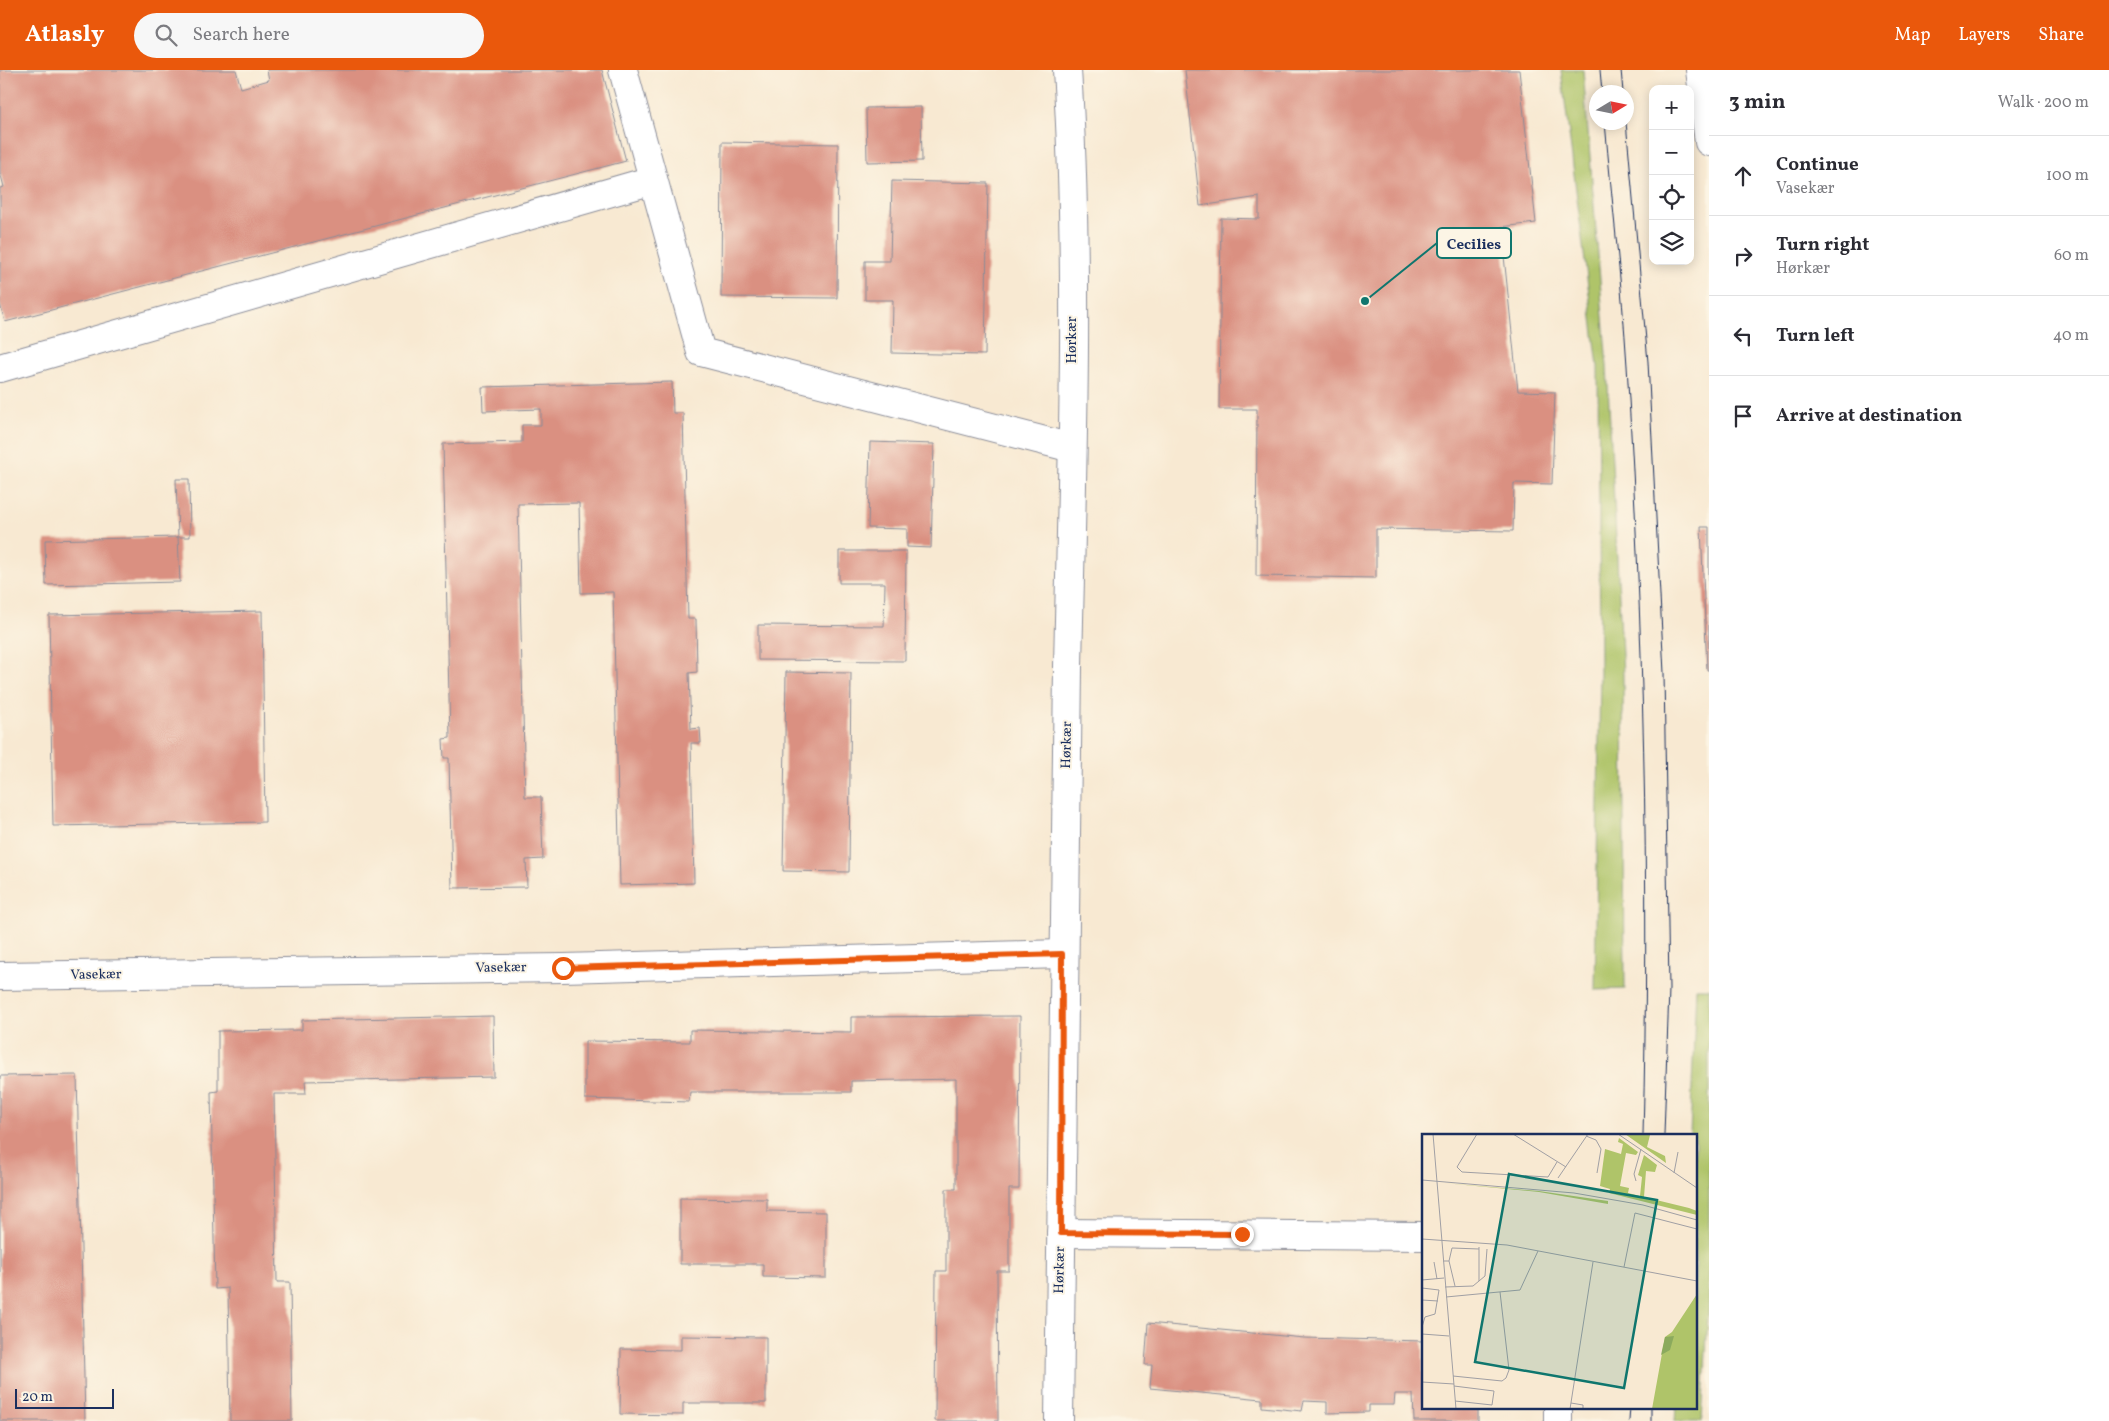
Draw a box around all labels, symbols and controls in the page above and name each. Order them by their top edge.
search box [134,13,484,58]
text: Atlasly [25,18,104,52]
icon: search [152,21,180,49]
text: Search here [192,22,290,48]
text: Map [1894,23,1930,48]
text: Layers [1958,23,2010,48]
text: Share [2038,23,2084,48]
north arrow [1589,85,1634,130]
map controls [1649,85,1694,265]
button: + [1649,85,1694,130]
text: 3 min [1729,88,1785,117]
text: Walk · 200 m [1998,92,2089,114]
button: − [1649,130,1694,175]
text: Continue [1776,152,1859,178]
icon: ahead [1729,162,1757,190]
text: 100 m [2046,165,2089,187]
button: locate [1649,175,1694,220]
text: Vasekær [1776,178,1835,200]
button: layers [1649,220,1694,265]
callout: Cecilies [1437,228,1511,258]
text: Turn right [1776,232,1869,258]
text: Cecilies [1447,235,1501,256]
icon: right [1729,242,1757,270]
text: 60 m [2054,245,2089,267]
text: Hørkær [1776,258,1830,280]
street label: Hørkær [1063,316,1082,364]
icon: left [1729,322,1757,350]
text: Turn left [1776,323,1855,349]
text: 40 m [2053,325,2089,347]
icon: arrive [1729,402,1757,430]
text: Arrive at destination [1776,403,1962,429]
street label: Hørkær [1057,721,1077,769]
route start [552,957,575,980]
street label: Vasekær [475,958,527,978]
street label: Vasekær [70,965,122,985]
inset map [1422,1134,1696,1408]
route end [1231,1223,1254,1246]
street label: Hørkær [1050,1246,1070,1294]
scale bar [15,1386,114,1409]
text: 20 m [22,1388,53,1407]

